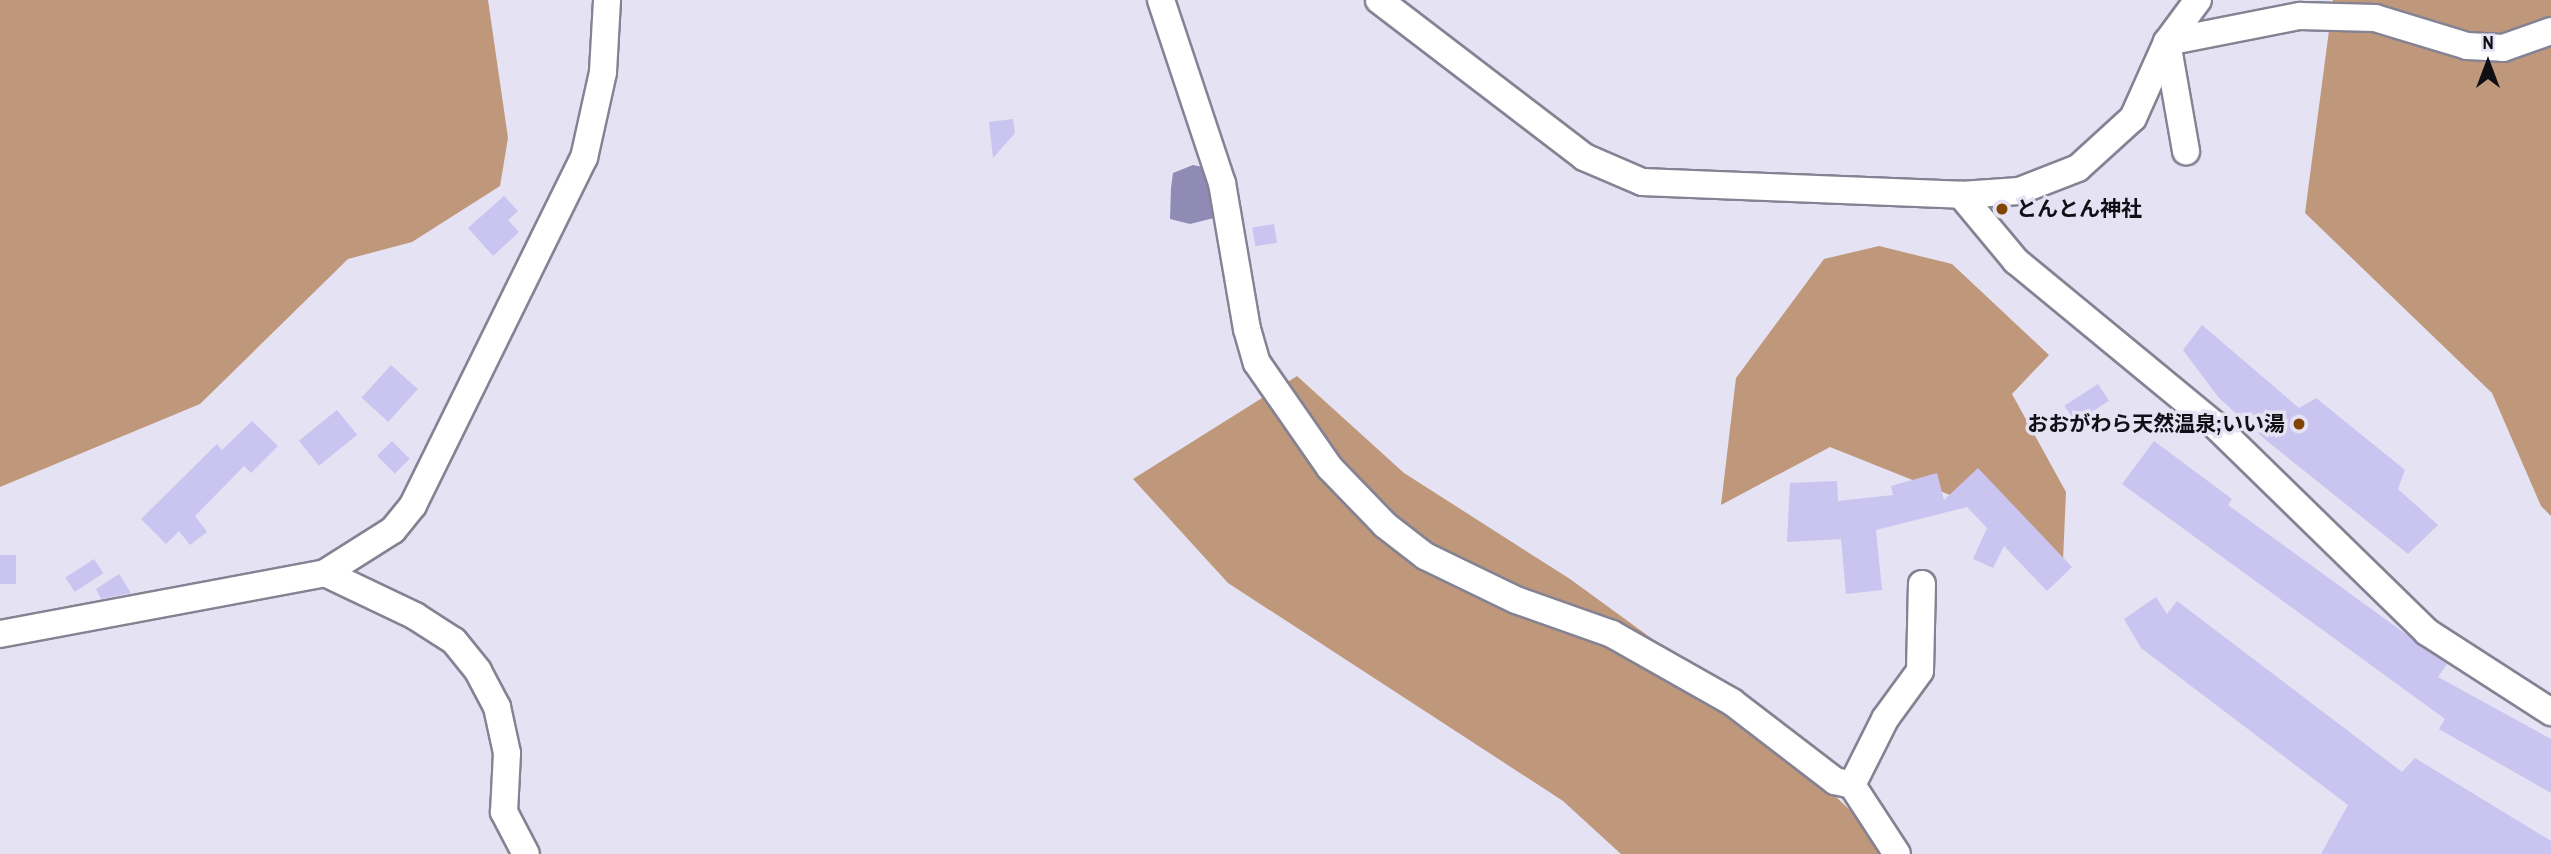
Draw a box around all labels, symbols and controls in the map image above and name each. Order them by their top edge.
north arrow [2453,28,2523,98]
text: N [2482,29,2494,55]
place label: とんとん神社 [2016,196,2142,222]
marker: とんとん神社 [1994,201,2010,217]
place label: おおがわら天然温泉;いい湯 [2027,411,2285,437]
marker: おおがわら天然温泉;いい湯 [2291,416,2307,432]

